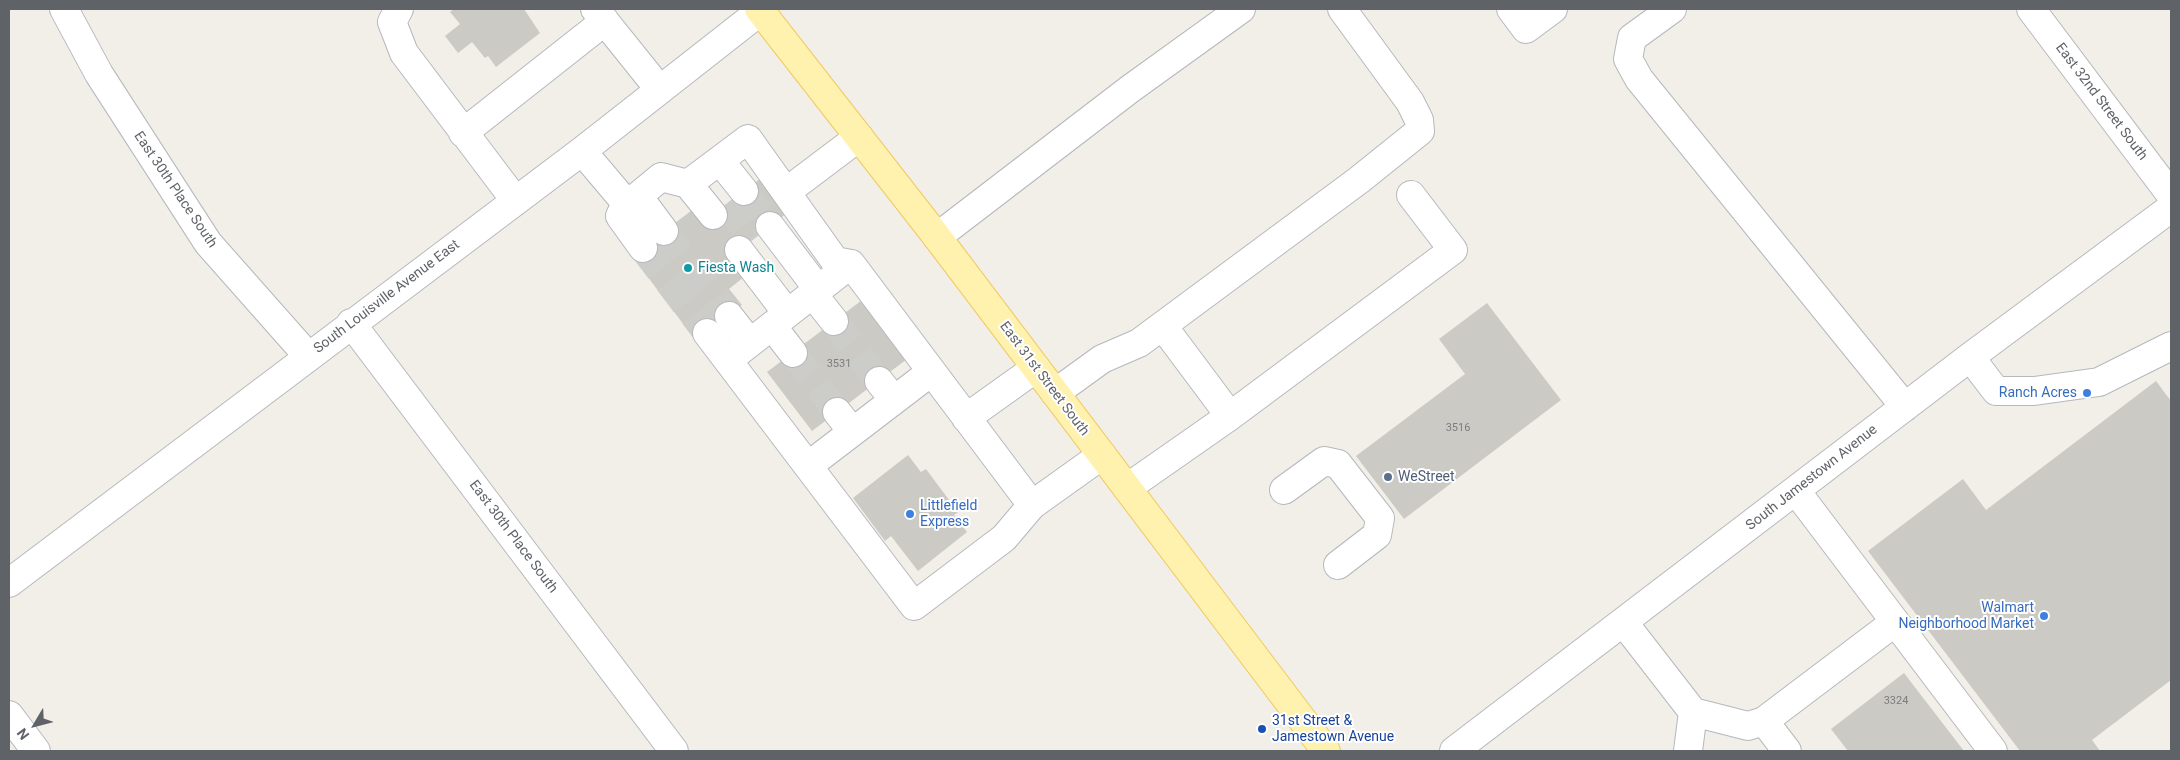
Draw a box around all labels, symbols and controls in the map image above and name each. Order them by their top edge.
street label: East 32nd Street South [2051,40,2151,164]
street label: East 30th Place South [130,129,220,251]
street label: South Louisville Avenue East [311,237,463,357]
place label: Fiesta Wash [698,260,774,276]
marker: Fiesta Wash [682,262,694,274]
street label: East 31st Street South [996,319,1092,439]
house number: 3531 [827,357,851,371]
place label: Ranch Acres [1999,385,2077,401]
marker: Ranch Acres [2081,387,2093,399]
house number: 3516 [1446,421,1470,435]
street label: South Jamestown Avenue [1743,422,1881,534]
place label: WeStreet [1398,469,1455,485]
marker: WeStreet [1382,471,1394,483]
street label: East 30th Place South [465,477,561,597]
place label: Littlefield Express [920,498,977,530]
marker: Littlefield Express [904,508,916,520]
place label: Walmart Neighborhood Market [1898,600,2034,632]
marker: Walmart Neighborhood Market [2038,610,2050,622]
house number: 3324 [1884,694,1908,708]
north arrow [10,700,60,750]
place label: 31st Street & Jamestown Avenue [1272,713,1394,746]
marker: 31st Street & Jamestown Avenue [1256,723,1268,735]
text: N [14,725,32,743]

